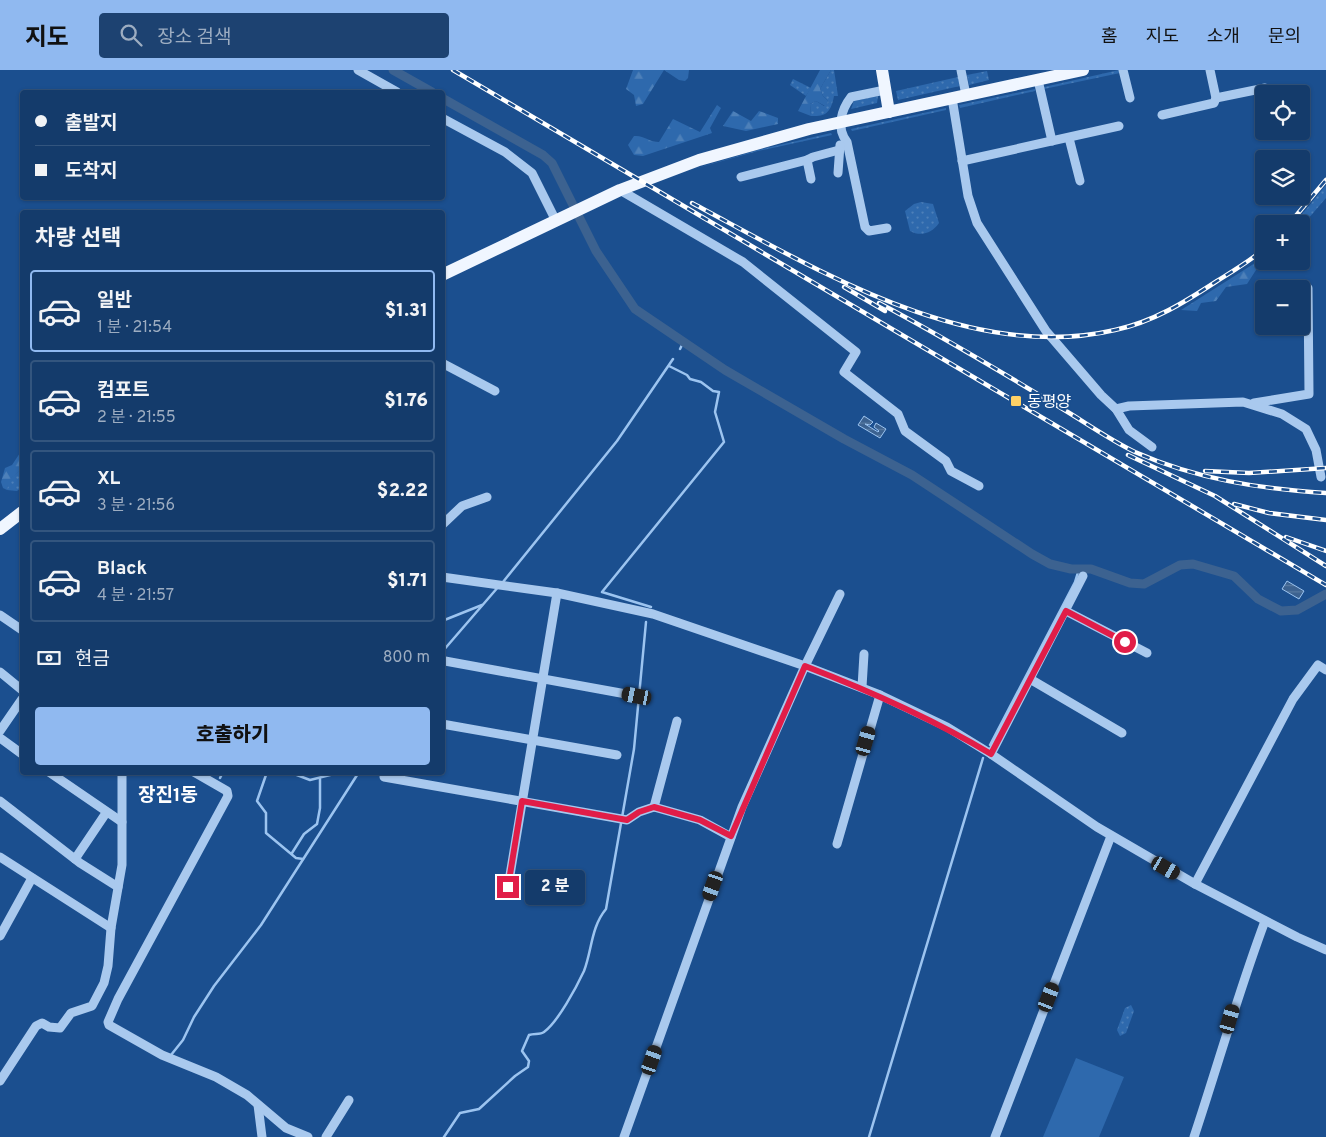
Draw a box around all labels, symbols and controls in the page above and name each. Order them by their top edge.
search box [99,13,449,58]
icon: search [117,21,145,49]
text: 지도 [25,24,69,54]
text: 장소 검색 [157,26,232,50]
text: 홈 [1101,26,1118,49]
text: 지도 [1146,26,1179,49]
text: 소개 [1207,26,1240,49]
text: 문의 [1268,26,1301,49]
map controls [1255,85,1310,335]
button: locate [1255,85,1310,140]
text: 출발지 [65,112,117,136]
button: layers [1255,150,1310,205]
text: 도착지 [65,160,117,184]
button: + [1255,215,1310,270]
text: 차량 선택 [35,226,121,253]
button: − [1255,280,1310,335]
icon: car [37,289,82,334]
text: 일반 [97,289,132,313]
text: $1.31 [385,299,428,323]
text: 1 분 · 21:54 [97,318,172,338]
icon: car [37,379,82,424]
text: 컴포트 [97,379,149,403]
text: $1.76 [384,389,428,413]
place label: 동평양 [1027,393,1071,413]
marker: 동평양 [1009,394,1023,408]
text: 2 분 · 21:55 [97,408,176,428]
text: XL [97,467,120,491]
icon: car [37,469,82,514]
text: $2.22 [377,479,428,503]
text: 3 분 · 21:56 [97,496,175,516]
text: Black [97,557,147,581]
icon: car [37,559,82,604]
text: $1.71 [387,569,428,593]
text: 4 분 · 21:57 [97,586,174,606]
route start [1114,631,1136,653]
icon: cash [35,644,63,672]
text: 현금 [75,648,110,672]
text: 800 m [383,648,430,668]
car [620,686,653,706]
button: 호출하기 [35,707,430,765]
car [854,725,877,757]
district label: 장진1동 [138,784,198,808]
car [1149,854,1182,882]
car [701,869,724,903]
callout: 2 분 [526,870,586,904]
route end [497,876,519,898]
text: 2 분 [541,877,569,897]
car [1036,980,1061,1014]
car [1218,1003,1241,1035]
car [640,1043,663,1077]

